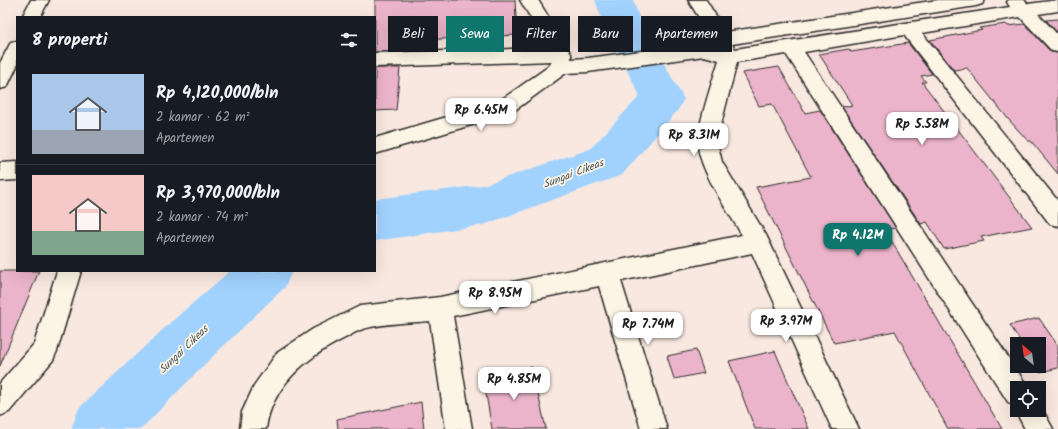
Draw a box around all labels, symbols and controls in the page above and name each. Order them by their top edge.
chip: Beli [388,16,438,52]
chip: Sewa [446,16,504,52]
chip: Filter [512,16,570,52]
chip: Baru [578,16,633,52]
chip: Apartemen [641,16,732,52]
text: 8 properti [32,27,107,54]
icon: filters [338,29,360,51]
text: Rp 4,120,000/bln [156,80,278,107]
icon: home [64,90,112,138]
pin: Rp 6.45M [440,98,522,132]
text: Rp 6.45M [454,100,508,121]
text: 2 kamar · 62 m² [156,107,250,128]
pin: Rp 5.58M [881,112,963,146]
text: Rp 5.58M [895,114,949,135]
pin: Rp 8.31M [653,123,735,157]
text: Rp 8.31M [668,125,720,146]
text: Apartemen [156,128,215,149]
water label: Sungai Cikeas [540,154,607,194]
text: Rp 3,970,000/bln [156,180,280,207]
icon: home [64,191,112,239]
text: 2 kamar · 74 m² [156,207,248,228]
pin: Rp 4.12M [817,223,899,257]
text: Rp 4.12M [832,225,884,246]
text: Apartemen [156,228,215,249]
pin: Rp 8.95M [454,281,536,315]
text: Rp 8.95M [468,283,522,304]
pin: Rp 3.97M [745,309,827,343]
text: Rp 3.97M [760,311,812,332]
pin: Rp 7.74M [607,312,689,346]
text: Rp 7.74M [622,314,674,335]
water label: Sungai Cikeas [155,320,214,378]
north arrow [1010,337,1046,373]
map controls [1010,337,1046,417]
pin: Rp 4.85M [473,367,555,401]
text: Rp 4.85M [487,369,541,390]
button: locate [1010,381,1046,417]

